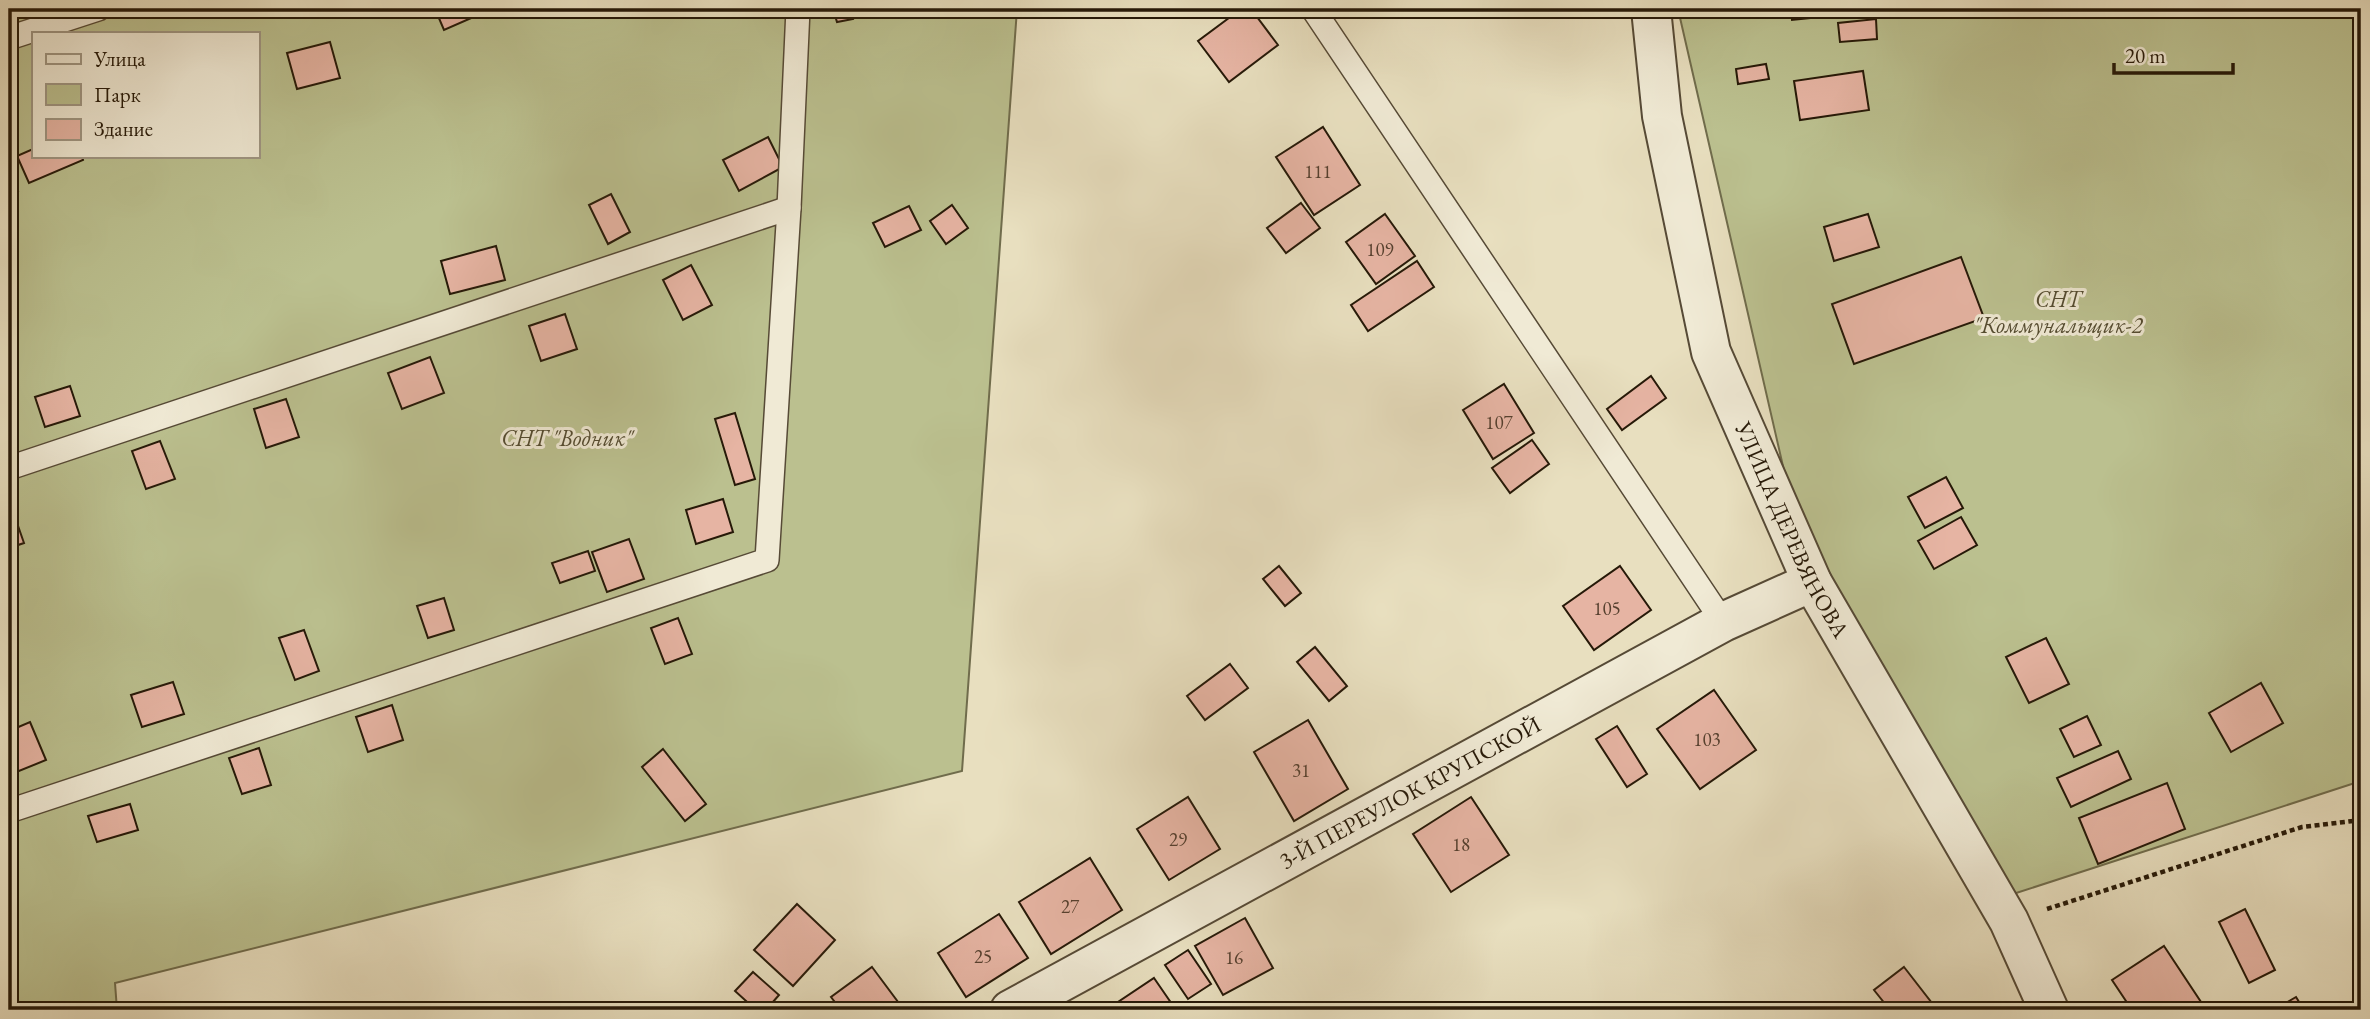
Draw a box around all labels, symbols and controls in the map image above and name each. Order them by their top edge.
legend [32,32,259,158]
scale bar [2114,32,2234,76]
text: 20 m [2125,42,2166,69]
text: Улица [93,45,146,72]
text: Парк [94,81,141,108]
text: Здание [94,115,153,142]
house number: 111 [1304,159,1332,184]
house number: 109 [1366,237,1394,262]
park label: СНТ "Коммунальщик-2 [1973,284,2144,340]
house number: 107 [1485,410,1514,435]
street label: УЛИЦА ДЕРЕВЯНОВА [1728,416,1857,644]
park label: СНТ "Водник" [501,423,635,453]
house number: 105 [1593,596,1621,621]
street label: 3-Й ПЕРЕУЛОК КРУПСКОЙ [1274,709,1546,876]
house number: 103 [1693,727,1721,752]
house number: 31 [1292,758,1310,783]
house number: 29 [1169,827,1187,852]
house number: 18 [1452,832,1470,857]
house number: 27 [1061,894,1080,919]
house number: 25 [974,944,992,969]
house number: 16 [1225,945,1243,970]

